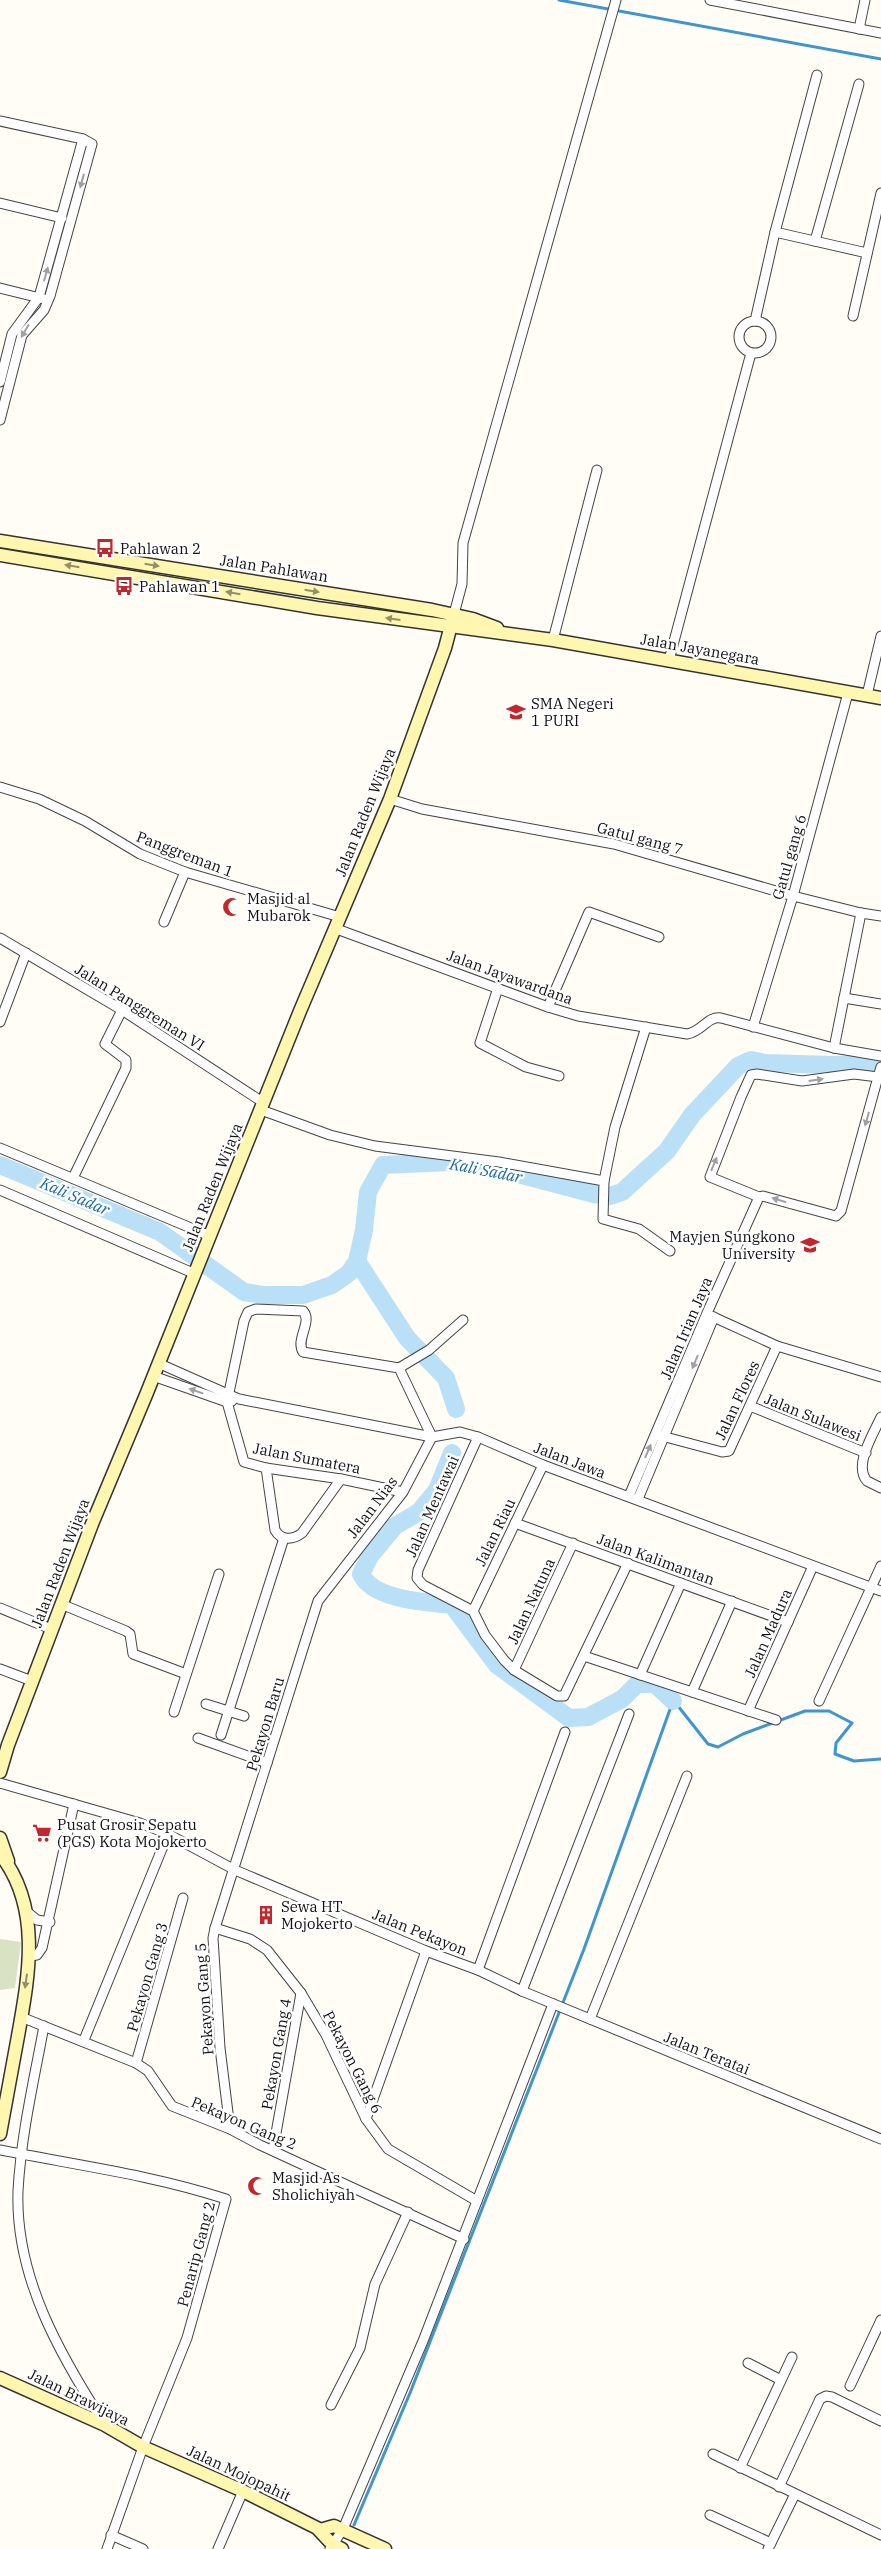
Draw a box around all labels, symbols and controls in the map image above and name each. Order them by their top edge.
one-way arrow [78,174,86,189]
one-way arrow [42,267,50,282]
one-way arrow [21,324,30,337]
bus stop icon: Pahlawan 2 [94,537,116,559]
place label: Pahlawan 2 [120,539,201,558]
street label: Jalan Pahlawan [219,550,330,586]
one-way arrow [64,562,80,570]
one-way arrow [144,562,160,570]
bus stop icon: Pahlawan 1 [113,575,135,597]
place label: Pahlawan 1 [139,577,220,596]
one-way arrow [305,587,321,595]
one-way arrow [224,589,240,597]
one-way arrow [385,615,401,623]
street label: Jalan Jayanegara [639,629,761,669]
place label: SMA Negeri 1 PURI [531,694,614,730]
school or university icon: SMA Negeri 1 PURI [505,701,527,723]
street label: Jalan Raden Wijaya [331,745,399,879]
street label: Gatul gang 6 [768,812,810,902]
street label: Gatul gang 7 [595,817,685,859]
street label: Panggreman 1 [134,827,236,881]
place label: Masjid al Mubarok [247,889,311,925]
mosque icon: Masjid al Mubarok [221,896,243,918]
street label: Jalan Jayawardana [444,945,576,1009]
street label: Jalan Panggreman VI [72,959,208,1055]
one-way arrow [809,1075,825,1083]
one-way arrow [862,1112,870,1127]
street label: Jalan Raden Wijaya [178,1120,246,1254]
water label: Kali Sadar [447,1153,525,1187]
one-way arrow [710,1157,718,1172]
water label: Kali Sadar [36,1172,114,1220]
one-way arrow [771,1196,786,1204]
place label: Mayjen Sungkono University [669,1227,795,1263]
school or university icon: Mayjen Sungkono University [799,1234,821,1256]
street label: Jalan Irian Jaya [656,1274,716,1382]
one-way arrow [691,1355,699,1370]
street label: Jalan Flores [710,1357,764,1443]
one-way arrow [188,1387,203,1395]
street label: Jalan Sulawesi [762,1389,865,1445]
street label: Jalan Sumatera [252,1438,362,1478]
street label: Jalan Jawa [531,1438,609,1482]
one-way arrow [645,1444,653,1458]
street label: Jalan Mentawai [401,1452,463,1560]
street label: Jalan Nias [343,1472,401,1542]
street label: Jalan Riau [470,1495,520,1569]
street label: Jalan Raden Wijaya [27,1496,93,1630]
street label: Jalan Kalimantan [595,1529,718,1589]
street label: Jalan Natuna [503,1555,559,1647]
street label: Jalan Madura [740,1586,796,1680]
street label: Pekayon Baru [242,1674,288,1774]
place label: Pusat Grosir Sepatu (PGS) Kota Mojokerto [57,1815,207,1851]
supermarket icon: Pusat Grosir Sepatu (PGS) Kota Mojokerto [31,1822,53,1844]
place label: Sewa HT Mojokerto [281,1897,353,1933]
building icon: Sewa HT Mojokerto [255,1904,277,1926]
street label: Jalan Pekayon [370,1904,471,1960]
street label: Pekayon Gang 3 [122,1920,172,2034]
street label: Pekayon Gang 5 [191,1942,217,2056]
one-way arrow [22,1973,30,1989]
street label: Pekayon Gang 4 [257,1997,295,2111]
street label: Pekayon Gang 6 [319,2007,387,2117]
street label: Jalan Teratai [661,2027,753,2079]
street label: Pekayon Gang 2 [188,2092,300,2154]
place label: Masjid As Sholichiyah [272,2168,355,2204]
mosque icon: Masjid As Sholichiyah [246,2175,268,2197]
street label: Penarip Gang 2 [173,2199,219,2309]
street label: Jalan Brawijaya [25,2364,133,2430]
street label: Jalan Mojopahit [184,2441,294,2505]

